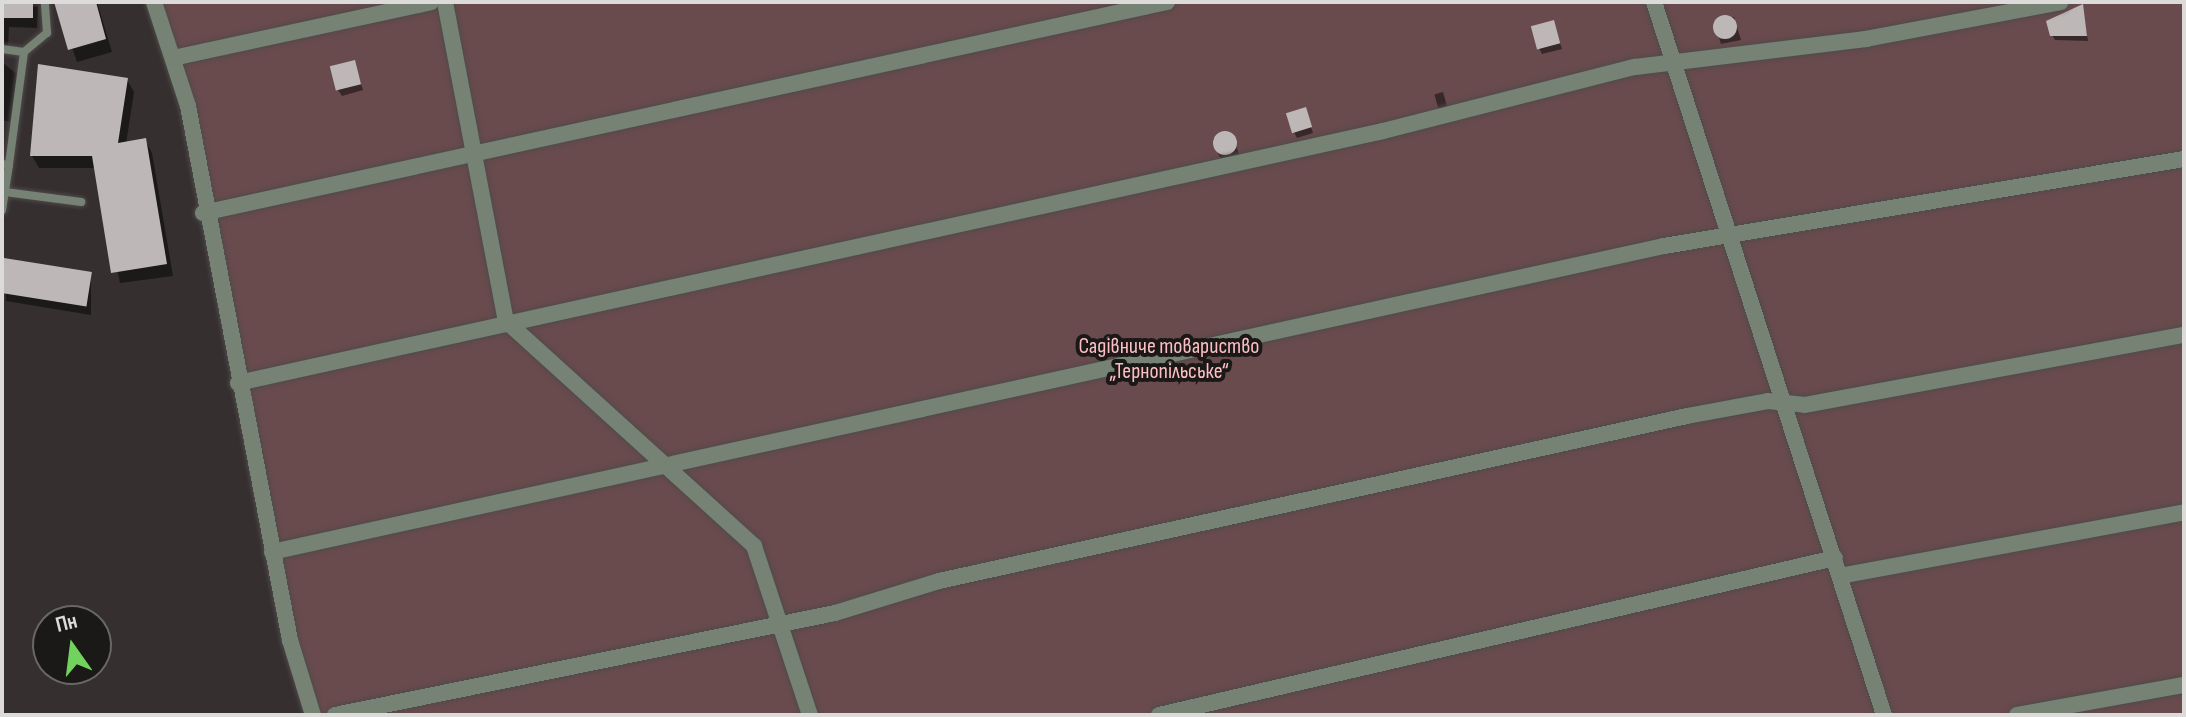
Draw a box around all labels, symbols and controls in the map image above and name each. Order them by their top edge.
park label: Садівниче товариство „Тернопільське“ [1079,333,1259,384]
north arrow [32,605,112,685]
text: Пн [53,607,80,639]

